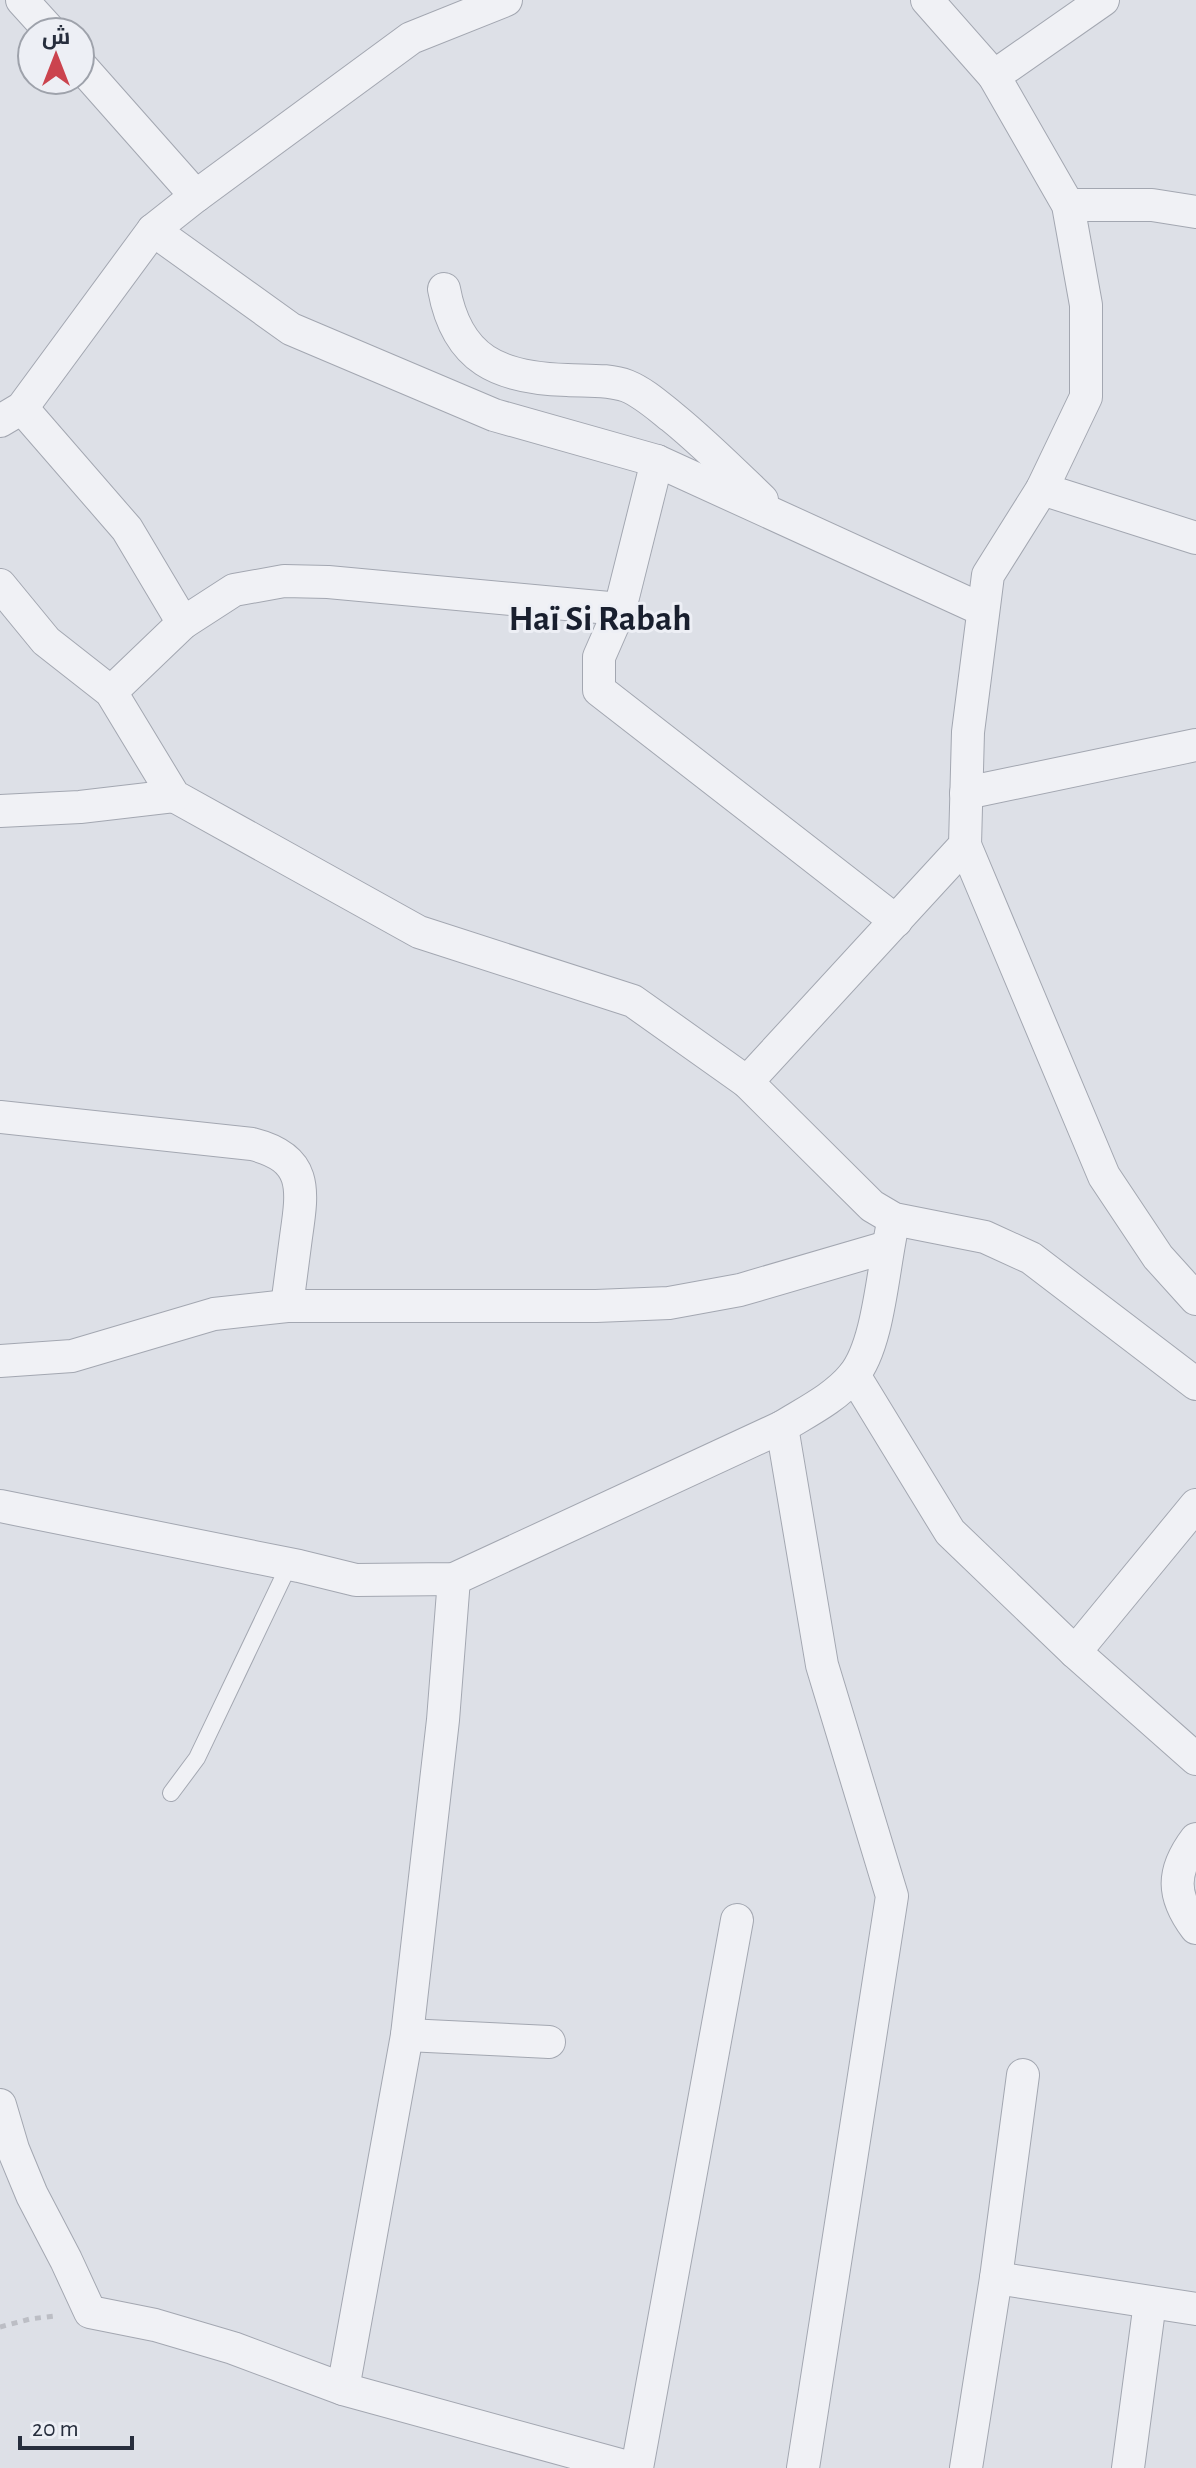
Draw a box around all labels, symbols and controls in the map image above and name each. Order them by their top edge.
north arrow [16,16,96,96]
text: ش [42,25,70,50]
district label: Haï Si Rabah [509,601,691,637]
scale bar [20,2400,132,2450]
text: 20 m [32,2417,79,2441]

